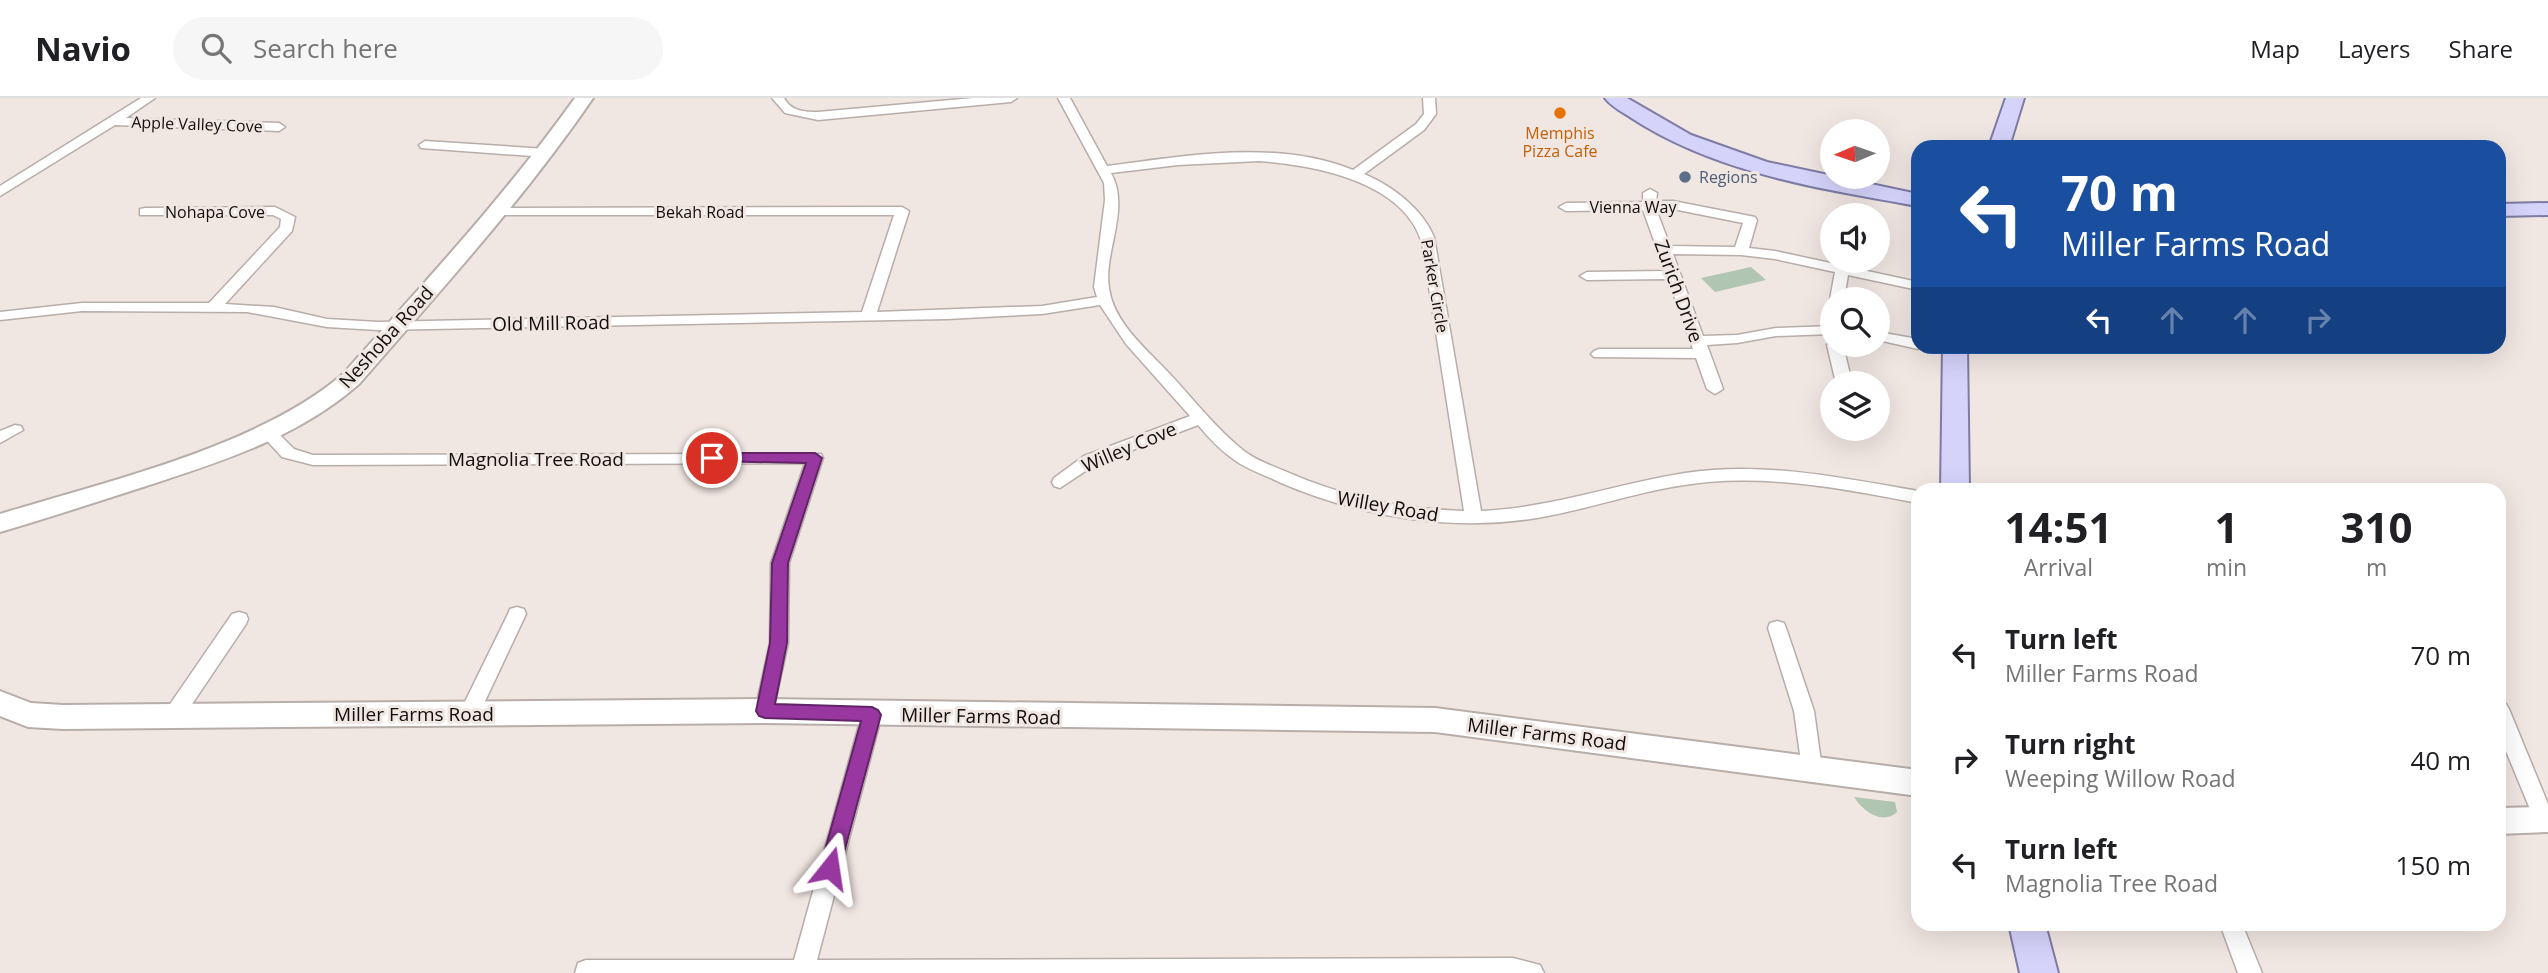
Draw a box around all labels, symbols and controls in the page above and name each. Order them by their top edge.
search box [173,17,663,80]
text: Navio [35,26,131,71]
icon: search [197,29,235,67]
text: Search here [253,30,398,66]
text: Map [2250,32,2300,65]
text: Layers [2338,32,2411,65]
text: Share [2449,32,2513,65]
marker: Memphis Pizza Cafe [1552,105,1568,121]
street label: Apple Valley Cove [131,111,263,137]
north arrow [1820,119,1890,189]
map controls [1820,119,1890,441]
place label: Memphis Pizza Cafe [1522,122,1598,162]
text: 70 m [2061,159,2178,225]
place label: Regions [1699,166,1758,188]
icon: left [1946,168,2037,259]
marker: Regions [1677,169,1693,185]
street label: Vienna Way [1590,196,1677,218]
street label: Nohapa Cove [165,201,265,223]
street label: Bekah Road [656,201,744,223]
button: sound [1820,203,1890,273]
text: Miller Farms Road [2061,222,2330,265]
street label: Zurich Drive [1648,236,1710,346]
street label: Parker Circle [1416,238,1454,334]
street label: Neshoba Road [333,280,439,394]
button: search [1820,287,1890,357]
icon: left [2080,301,2118,339]
icon: ahead [2153,301,2191,339]
icon: ahead [2226,301,2264,339]
icon: right [2299,301,2337,339]
street label: Old Mill Road [492,309,610,337]
button: layers [1820,371,1890,441]
street label: Willey Cove [1078,415,1180,479]
pin [682,428,742,488]
icon: arrive [693,439,731,477]
street label: Magnolia Tree Road [448,446,624,472]
street label: Willey Road [1335,484,1441,528]
text: 14:51 [2004,498,2112,555]
text: 1 [2214,498,2239,555]
text: 310 [2341,498,2413,555]
text: Arrival [2024,551,2093,583]
text: min [2206,551,2247,583]
text: m [2366,551,2387,583]
text: Turn left [2005,621,2117,657]
icon: left [1946,636,1984,674]
text: 70 m [2410,637,2471,673]
text: Miller Farms Road [2005,657,2199,689]
street label: Miller Farms Road [334,701,494,727]
street label: Miller Farms Road [901,702,1061,730]
street label: Miller Farms Road [1466,711,1628,757]
text: Turn right [2005,726,2136,762]
icon: right [1946,741,1984,779]
text: 40 m [2410,742,2471,778]
text: Weeping Willow Road [2005,762,2236,794]
position arrow [793,831,867,905]
text: Turn left [2005,831,2117,867]
icon: left [1946,846,1984,884]
text: 150 m [2396,847,2471,883]
text: Magnolia Tree Road [2005,867,2218,899]

